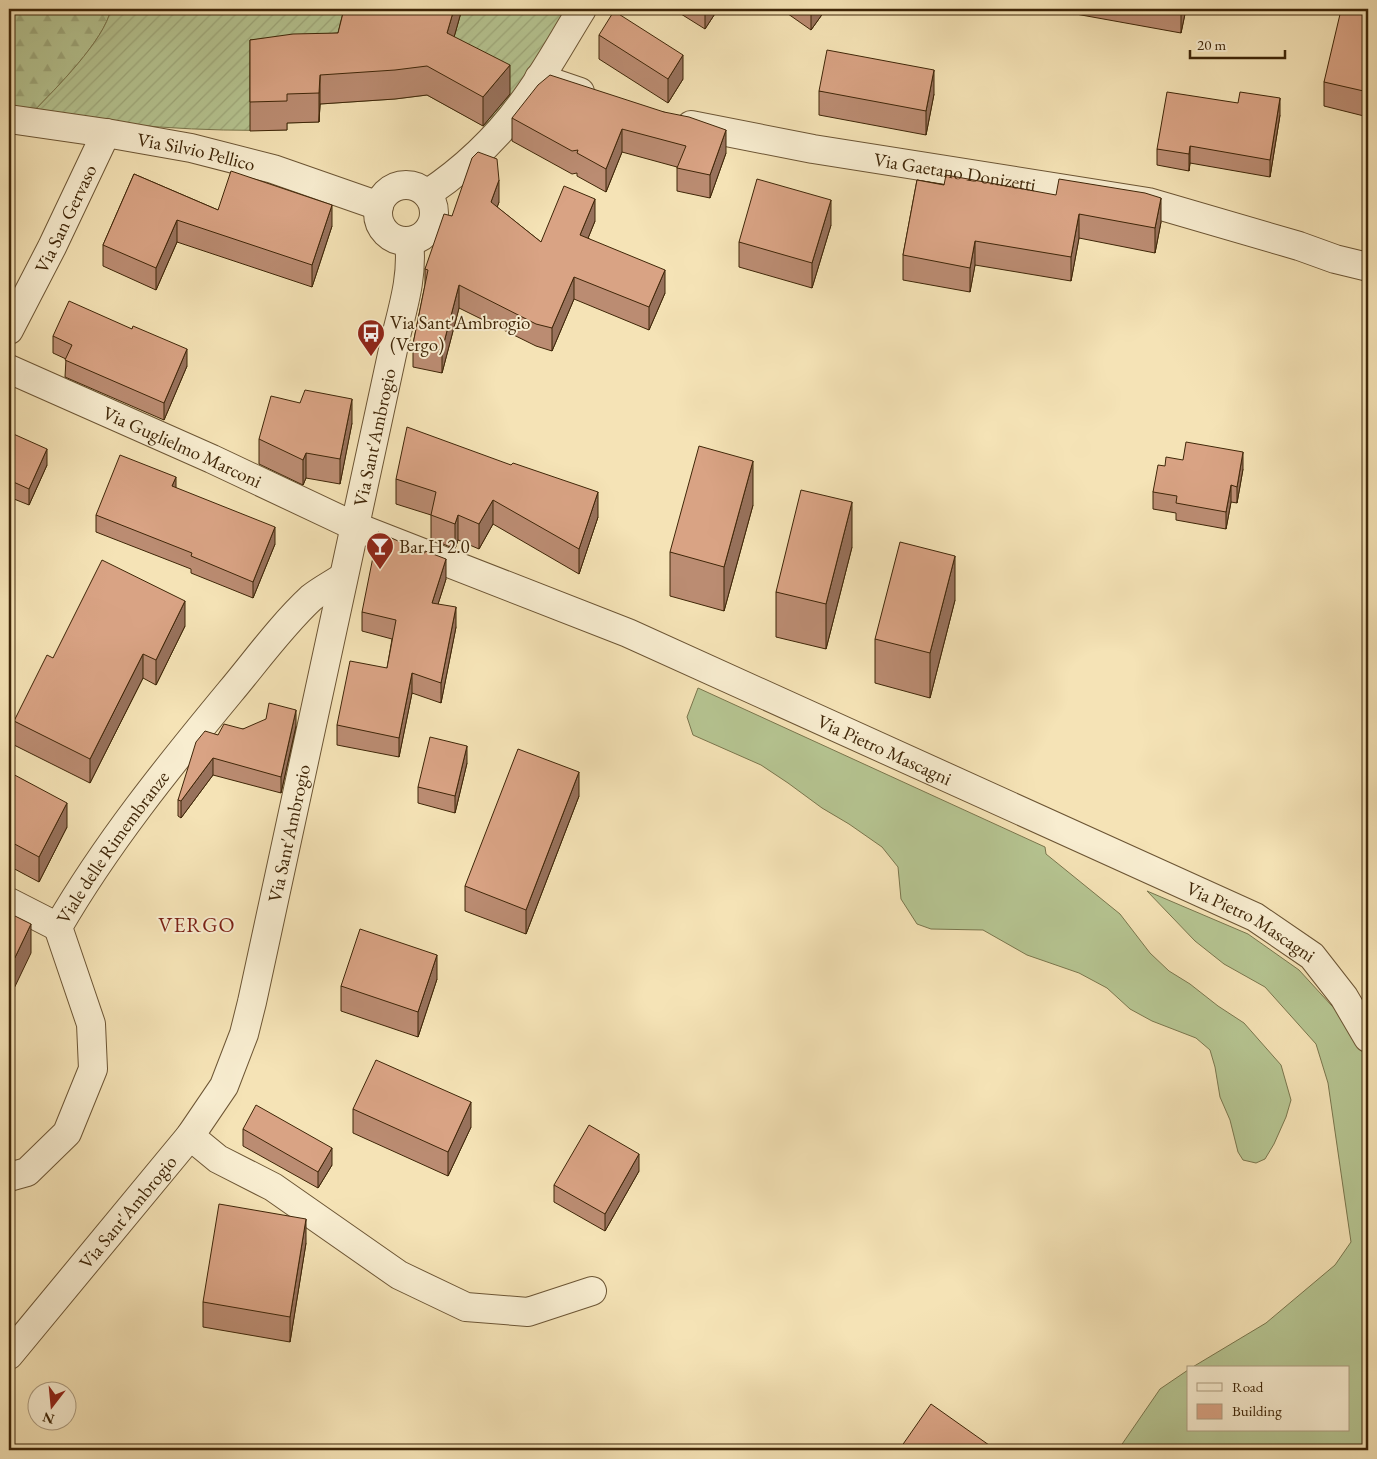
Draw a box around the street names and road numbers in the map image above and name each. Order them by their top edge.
street label: Via Silvio Pellico [135,127,258,177]
street label: Via Gaetano Donizetti [872,147,1038,197]
street label: Via San Gervaso [29,160,102,277]
street label: Via Sant'Ambrogio [348,366,402,509]
street label: Via Guglielmo Marconi [99,400,266,494]
street label: Via Pietro Mascagni [813,708,956,791]
street label: Via Sant'Ambrogio [262,762,316,905]
street label: Viale delle Rimembranze [51,765,175,928]
street label: Via Pietro Mascagni [1182,876,1321,968]
street label: Via Sant'Ambrogio [73,1150,182,1274]

